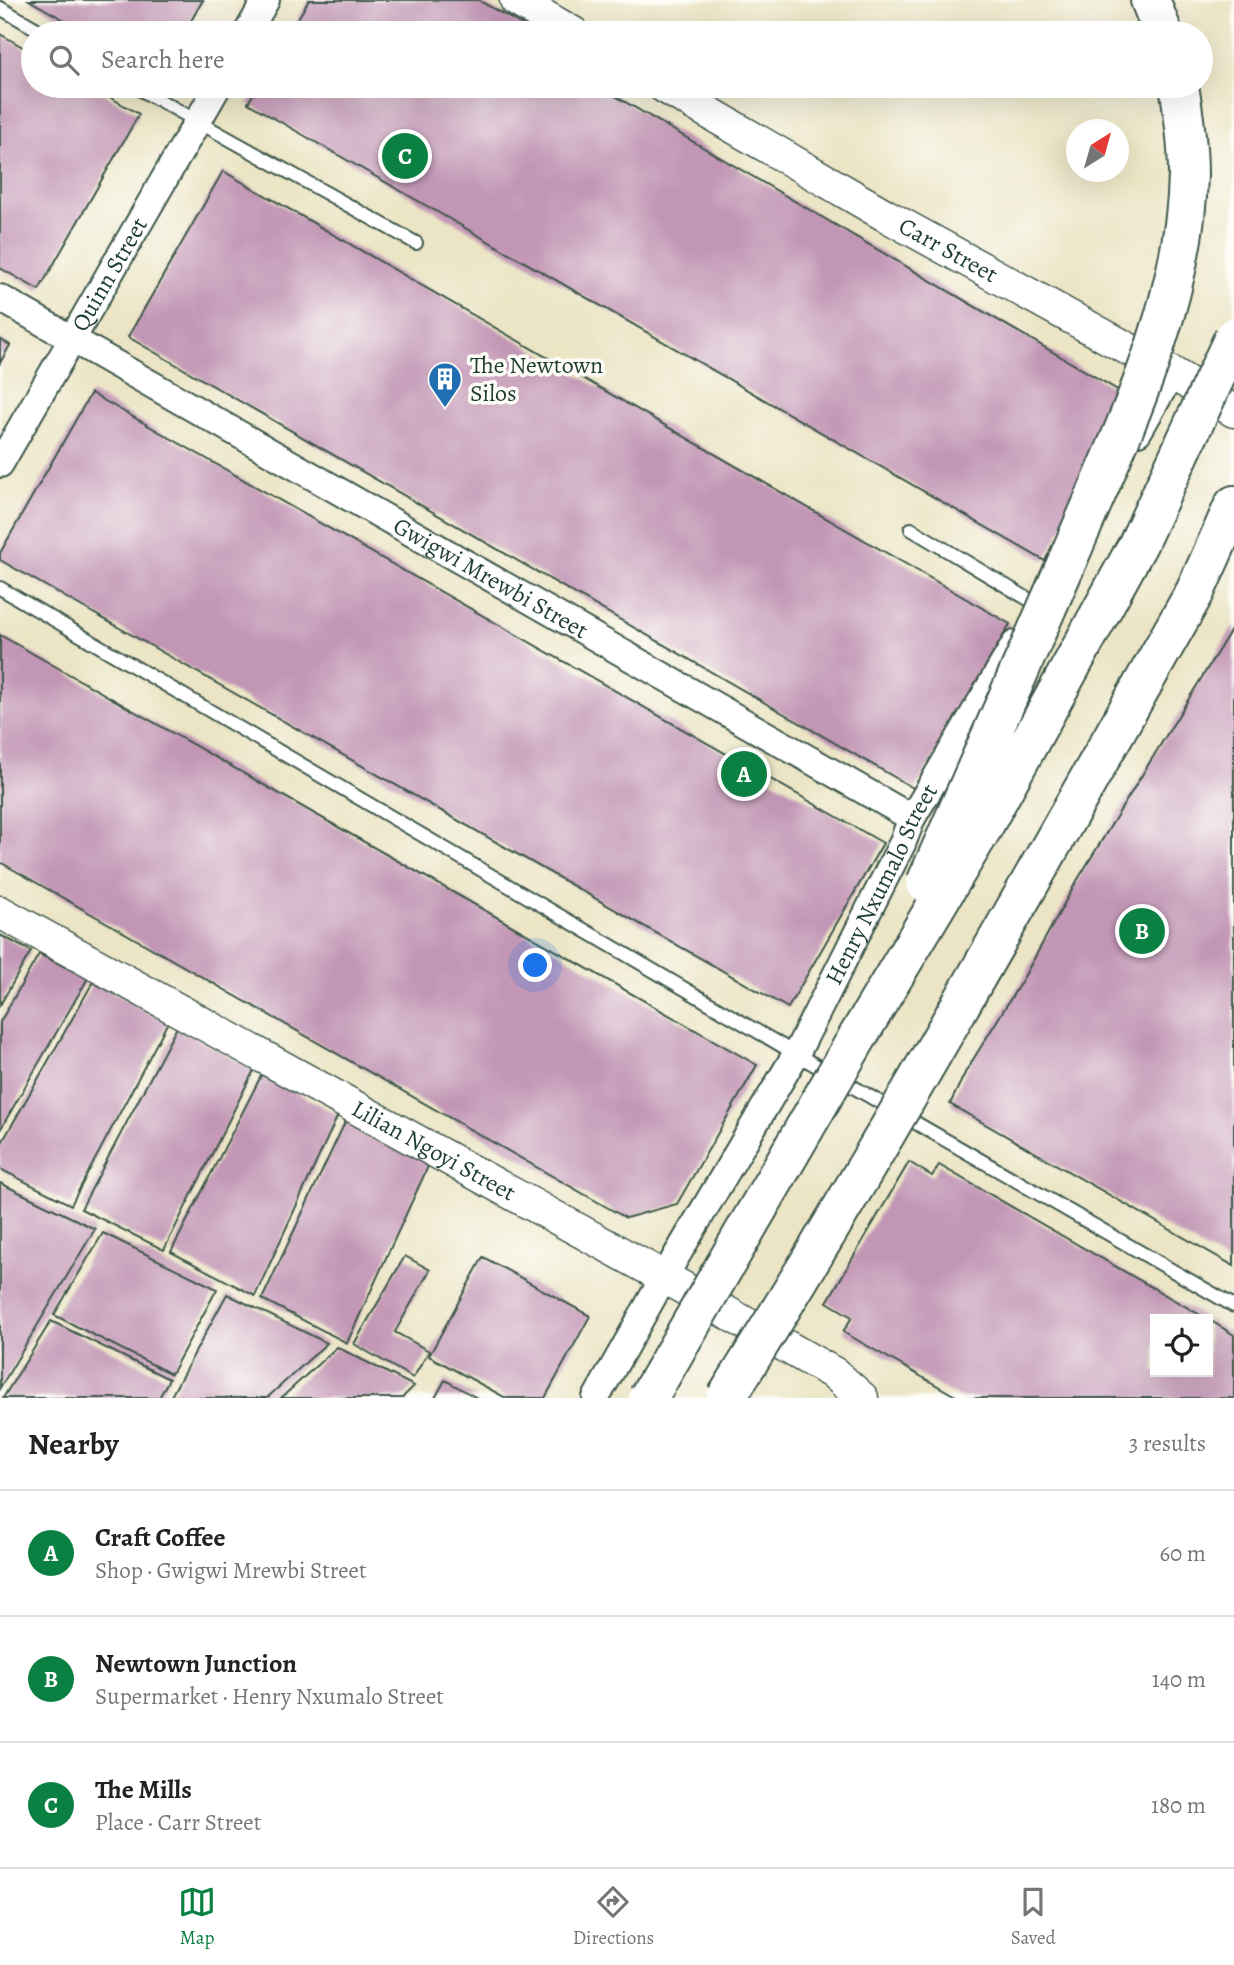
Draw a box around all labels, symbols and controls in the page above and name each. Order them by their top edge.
search box [21,21,1213,98]
icon: search [45,41,83,79]
text: Search here [101,42,225,77]
north arrow [1066,119,1129,182]
pin: C [382,130,428,182]
street label: Carr Street [893,210,1004,290]
street label: Quinn Street [64,211,155,337]
place label: The Newtown Silos [470,349,603,409]
building icon: The Newtown Silos [426,360,464,409]
street label: Gwigwi Mrewbi Street [388,510,594,646]
pin: A [721,748,767,800]
street label: Henry Nxumalo Street [818,778,945,990]
pin: B [1119,905,1165,957]
your location [518,948,552,982]
street label: Lilian Ngoyi Street [346,1092,521,1208]
map controls [1150,1314,1213,1377]
button: locate [1150,1314,1213,1377]
text: Nearby [28,1424,119,1464]
text: 3 results [1129,1428,1206,1459]
text: Craft Coffee [95,1520,226,1555]
text: A [44,1538,58,1569]
text: 60 m [1159,1538,1206,1569]
text: Shop · Gwigwi Mrewbi Street [95,1555,367,1586]
text: Newtown Junction [95,1646,297,1681]
text: B [44,1664,58,1695]
text: 140 m [1152,1664,1206,1695]
text: Supermarket · Henry Nxumalo Street [95,1681,444,1712]
text: The Mills [95,1772,192,1807]
text: C [44,1790,58,1821]
text: 180 m [1151,1790,1206,1821]
text: Place · Carr Street [95,1807,261,1838]
tab: Map [178,1883,216,1951]
tab: Directions [573,1883,654,1951]
tab: Saved [1011,1883,1056,1951]

